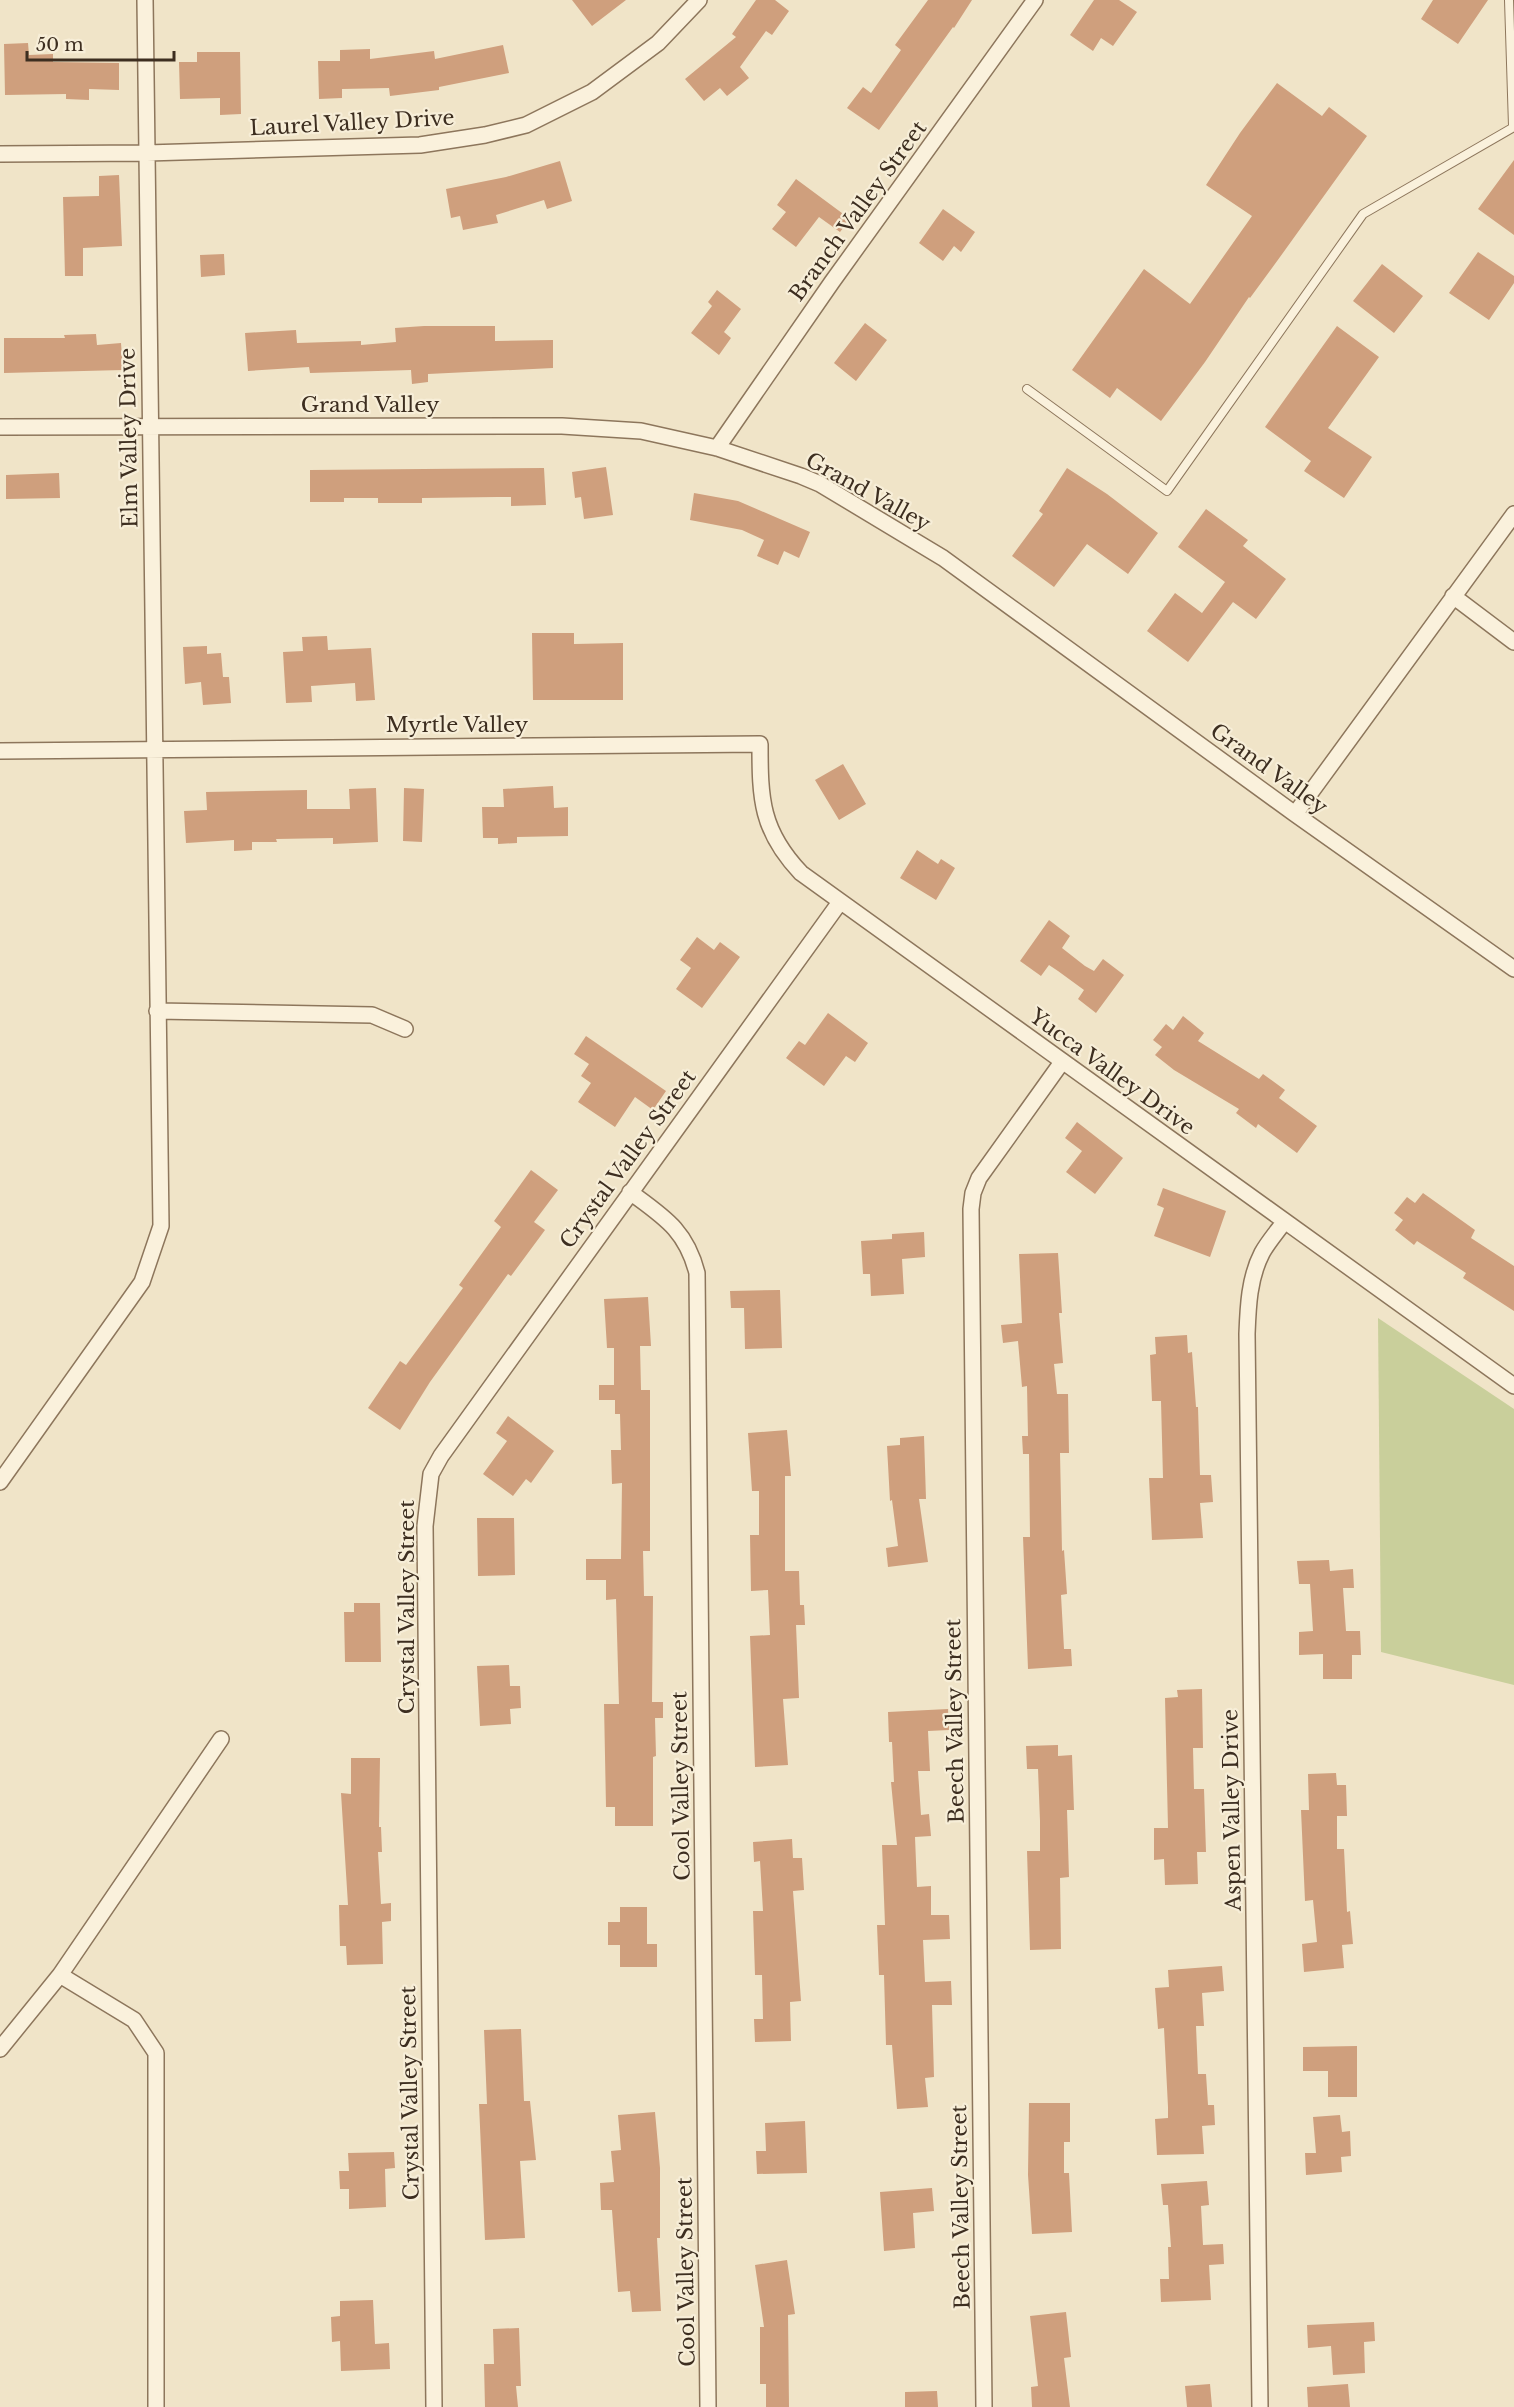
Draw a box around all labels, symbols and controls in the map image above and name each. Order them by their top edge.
scale bar [27,24,174,62]
text: 50 m [36,34,84,56]
street label: Laurel Valley Drive [249,105,455,141]
street label: Branch Valley Street [784,116,932,306]
street label: Elm Valley Drive [114,348,144,528]
street label: Grand Valley [301,392,440,418]
street label: Grand Valley [801,447,935,537]
street label: Myrtle Valley [386,712,529,738]
street label: Grand Valley [1205,718,1333,821]
street label: Yucca Valley Drive [1024,1003,1200,1141]
street label: Crystal Valley Street [554,1065,702,1253]
street label: Crystal Valley Street [394,1500,420,1714]
street label: Beech Valley Street [940,1618,970,1823]
street label: Cool Valley Street [666,1691,696,1881]
street label: Aspen Valley Drive [1217,1709,1247,1912]
street label: Crystal Valley Street [395,1985,425,2200]
street label: Beech Valley Street [946,2104,976,2309]
street label: Cool Valley Street [671,2177,701,2367]

